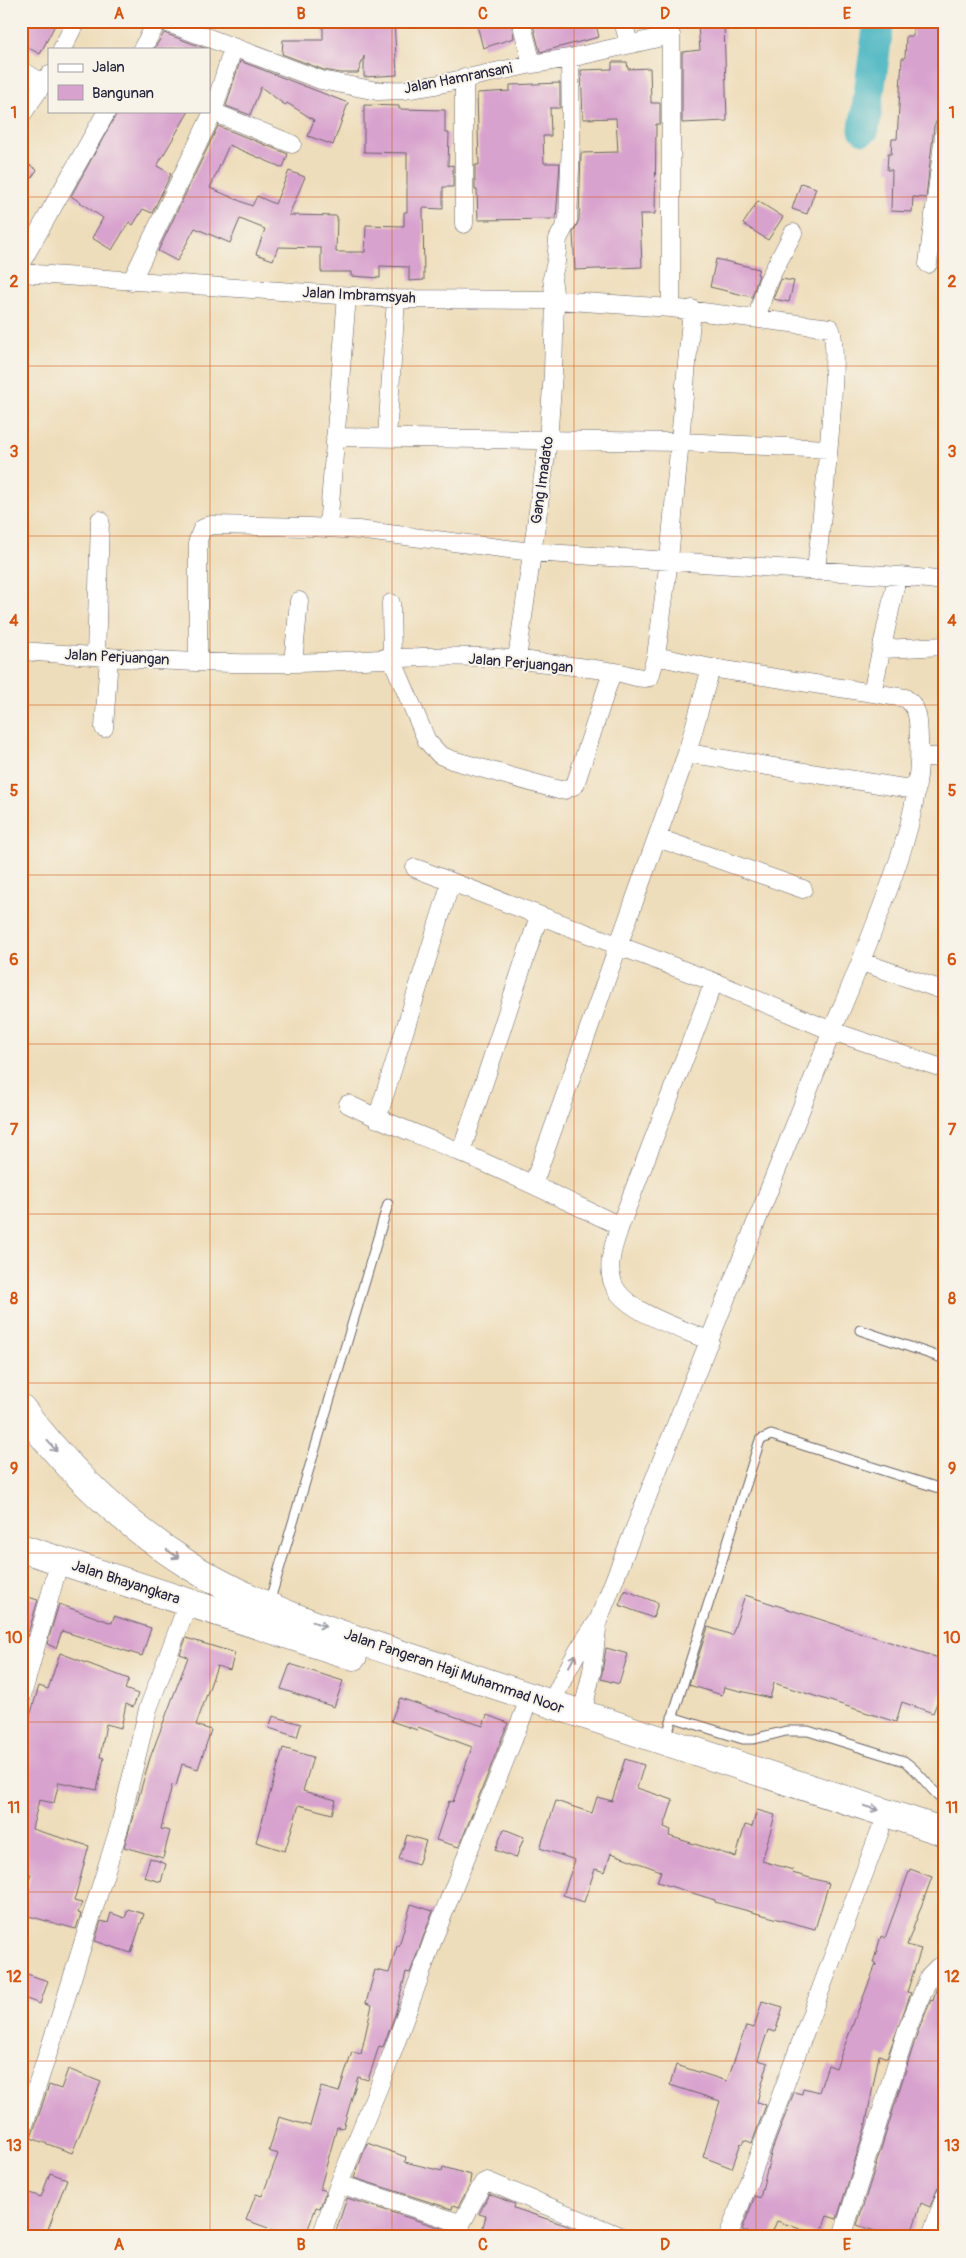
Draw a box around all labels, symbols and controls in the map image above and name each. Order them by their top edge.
text: A [114,4,125,24]
text: B [296,4,306,24]
text: C [478,4,488,24]
text: D [660,4,670,24]
text: E [843,4,852,24]
legend [48,48,210,112]
text: Jalan [92,58,125,77]
street label: Jalan Hamransani [402,59,514,98]
text: Bangunan [92,84,154,103]
text: 1 [11,103,17,123]
text: 1 [949,103,955,123]
text: 2 [10,272,19,292]
text: 2 [948,272,957,292]
street label: Jalan Imbramsyah [302,283,416,308]
street label: Gang Imadato [527,435,558,525]
text: 3 [10,442,19,462]
text: 3 [948,442,957,462]
text: 4 [9,611,19,631]
text: 4 [947,611,957,631]
street label: Jalan Perjuangan [64,645,170,670]
street label: Jalan Perjuangan [468,649,574,678]
text: 5 [10,781,19,801]
text: 5 [948,781,957,801]
text: 6 [9,950,19,970]
text: 6 [947,950,957,970]
text: 7 [10,1120,19,1140]
text: 7 [948,1120,957,1140]
text: 8 [10,1289,18,1309]
text: 8 [948,1289,956,1309]
one-way arrow [46,1440,58,1453]
text: 9 [10,1459,18,1479]
text: 9 [948,1459,956,1479]
one-way arrow [166,1549,180,1559]
street label: Jalan Bhayangkara [69,1556,183,1609]
one-way arrow [311,1621,326,1630]
street label: Jalan Pangeran Haji Muhammad Noor [341,1625,567,1718]
text: 10 [5,1628,23,1648]
text: 10 [943,1628,961,1648]
one-way arrow [567,1654,577,1669]
text: 11 [8,1798,20,1818]
text: 11 [946,1798,958,1818]
one-way arrow [863,1804,879,1814]
text: 12 [6,1967,22,1987]
text: 12 [944,1967,960,1987]
text: 13 [6,2136,22,2156]
text: 13 [944,2136,960,2156]
text: A [114,2235,125,2255]
text: B [296,2235,306,2255]
text: C [478,2235,488,2255]
text: D [660,2235,670,2255]
text: E [843,2235,852,2255]

